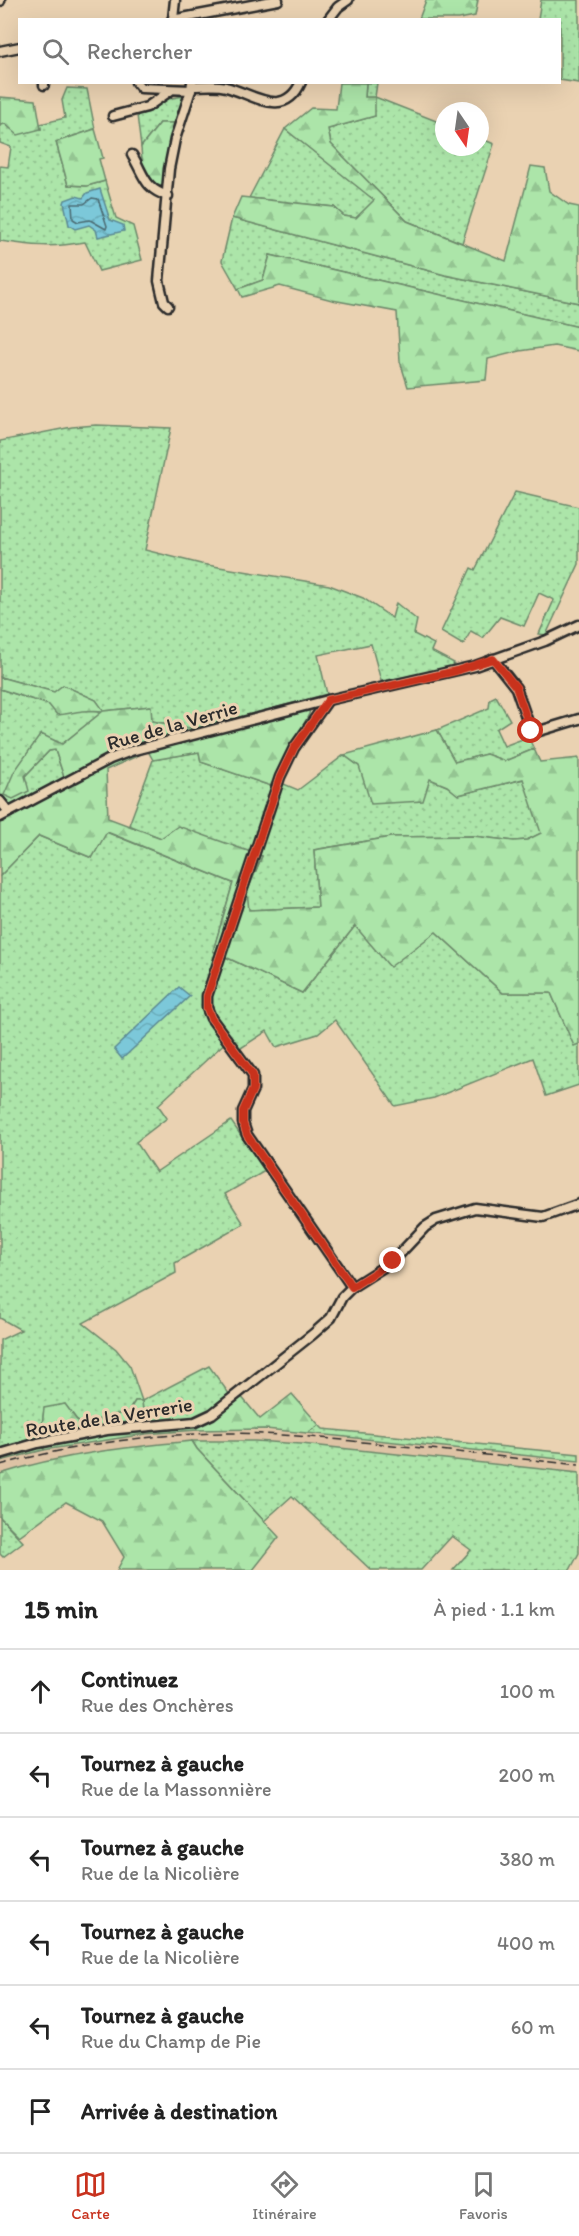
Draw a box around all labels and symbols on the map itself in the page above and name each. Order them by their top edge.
north arrow [435,102,489,156]
street label: Rue de la Verrie [104,695,240,755]
route start [517,717,543,743]
route end [379,1247,405,1273]
street label: Route de la Verrerie [24,1392,194,1442]

